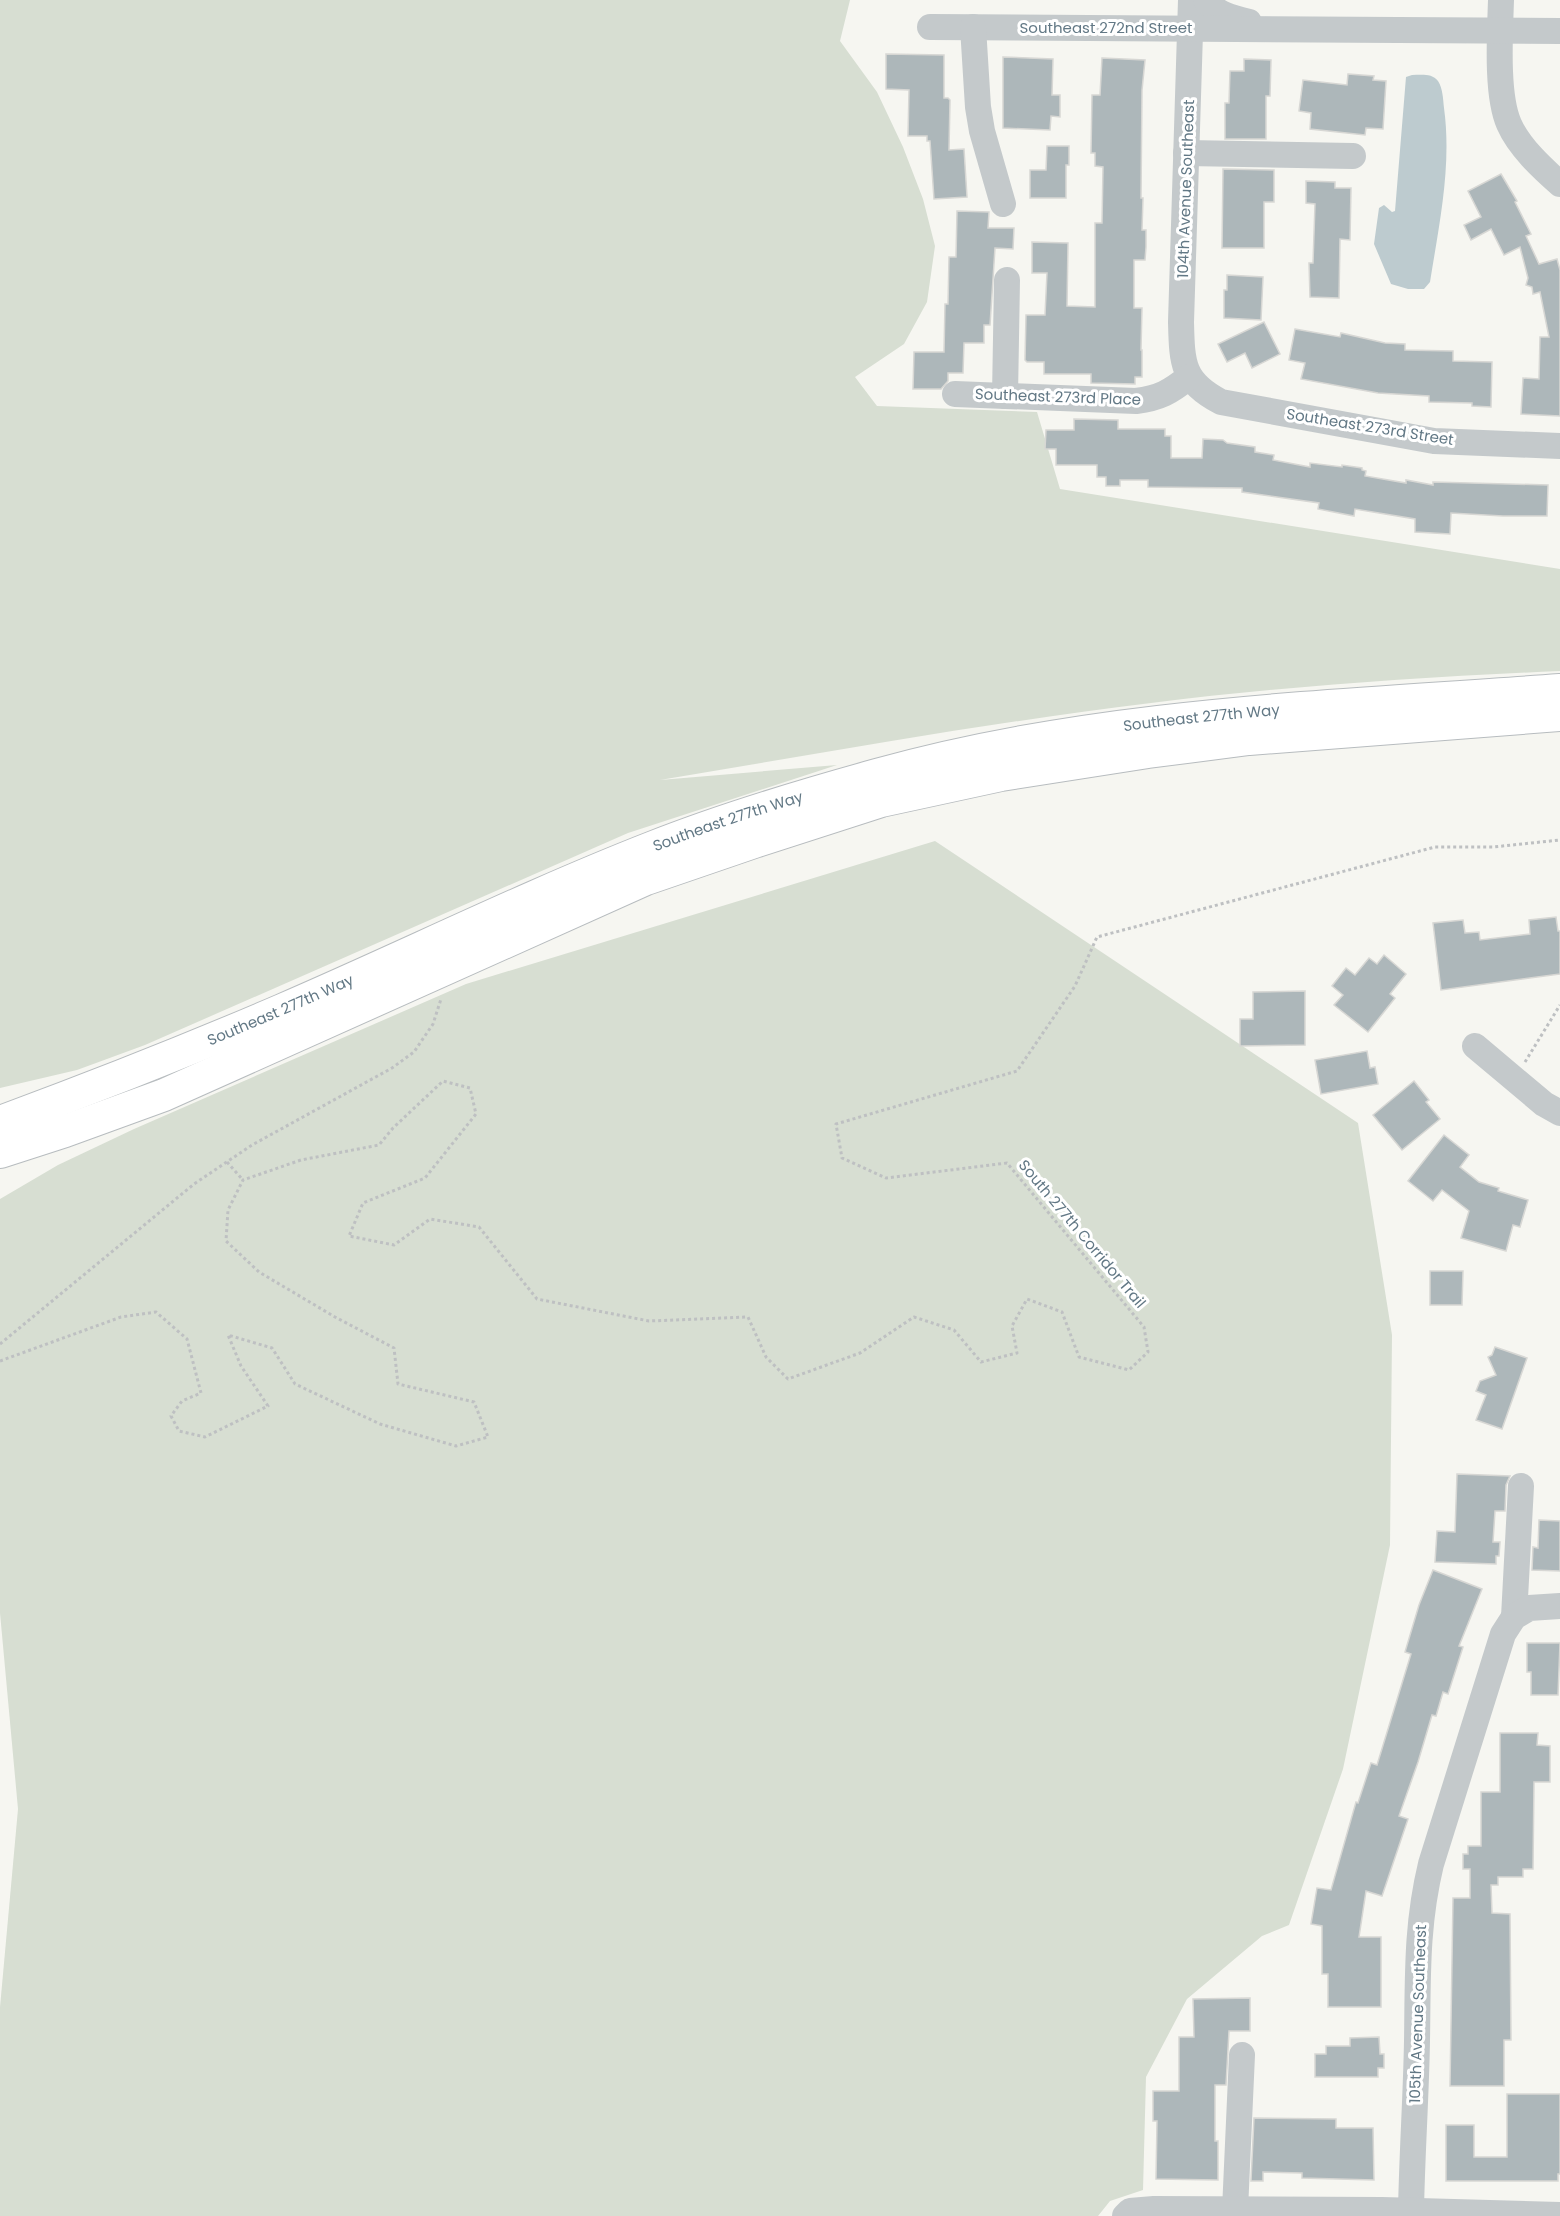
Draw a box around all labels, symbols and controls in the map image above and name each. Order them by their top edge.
street label: Southeast 272nd Street [1020,17,1192,38]
street label: 104th Avenue Southeast [1172,99,1199,279]
street label: Southeast 273rd Place [975,383,1141,410]
street label: Southeast 273rd Street [1285,403,1455,450]
street label: Southeast 277th Way [1122,699,1281,736]
street label: Southeast 277th Way [650,786,806,856]
street label: Southeast 277th Way [204,969,357,1050]
street label: South 277th Corridor Trail [1014,1155,1151,1312]
street label: 105th Avenue Southeast [1404,1924,1431,2104]

